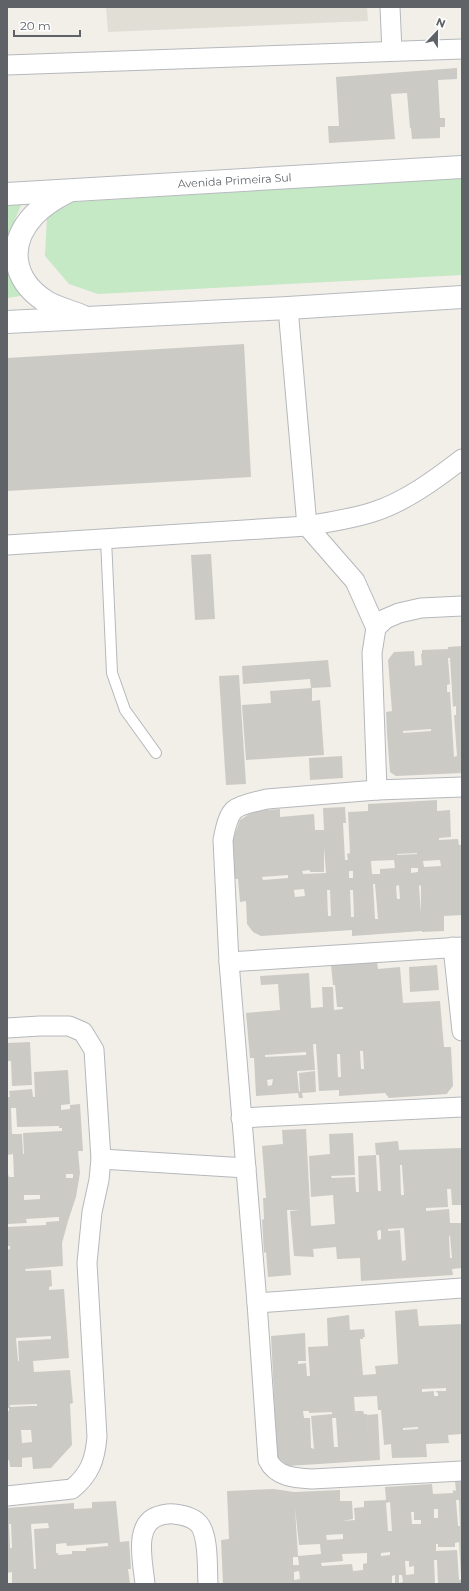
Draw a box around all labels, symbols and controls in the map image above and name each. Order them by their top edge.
scale bar [14,12,80,38]
north arrow [417,12,457,52]
text: N [434,15,447,31]
text: 20 m [20,18,51,33]
street label: Avenida Primeira Sul [177,170,292,191]

